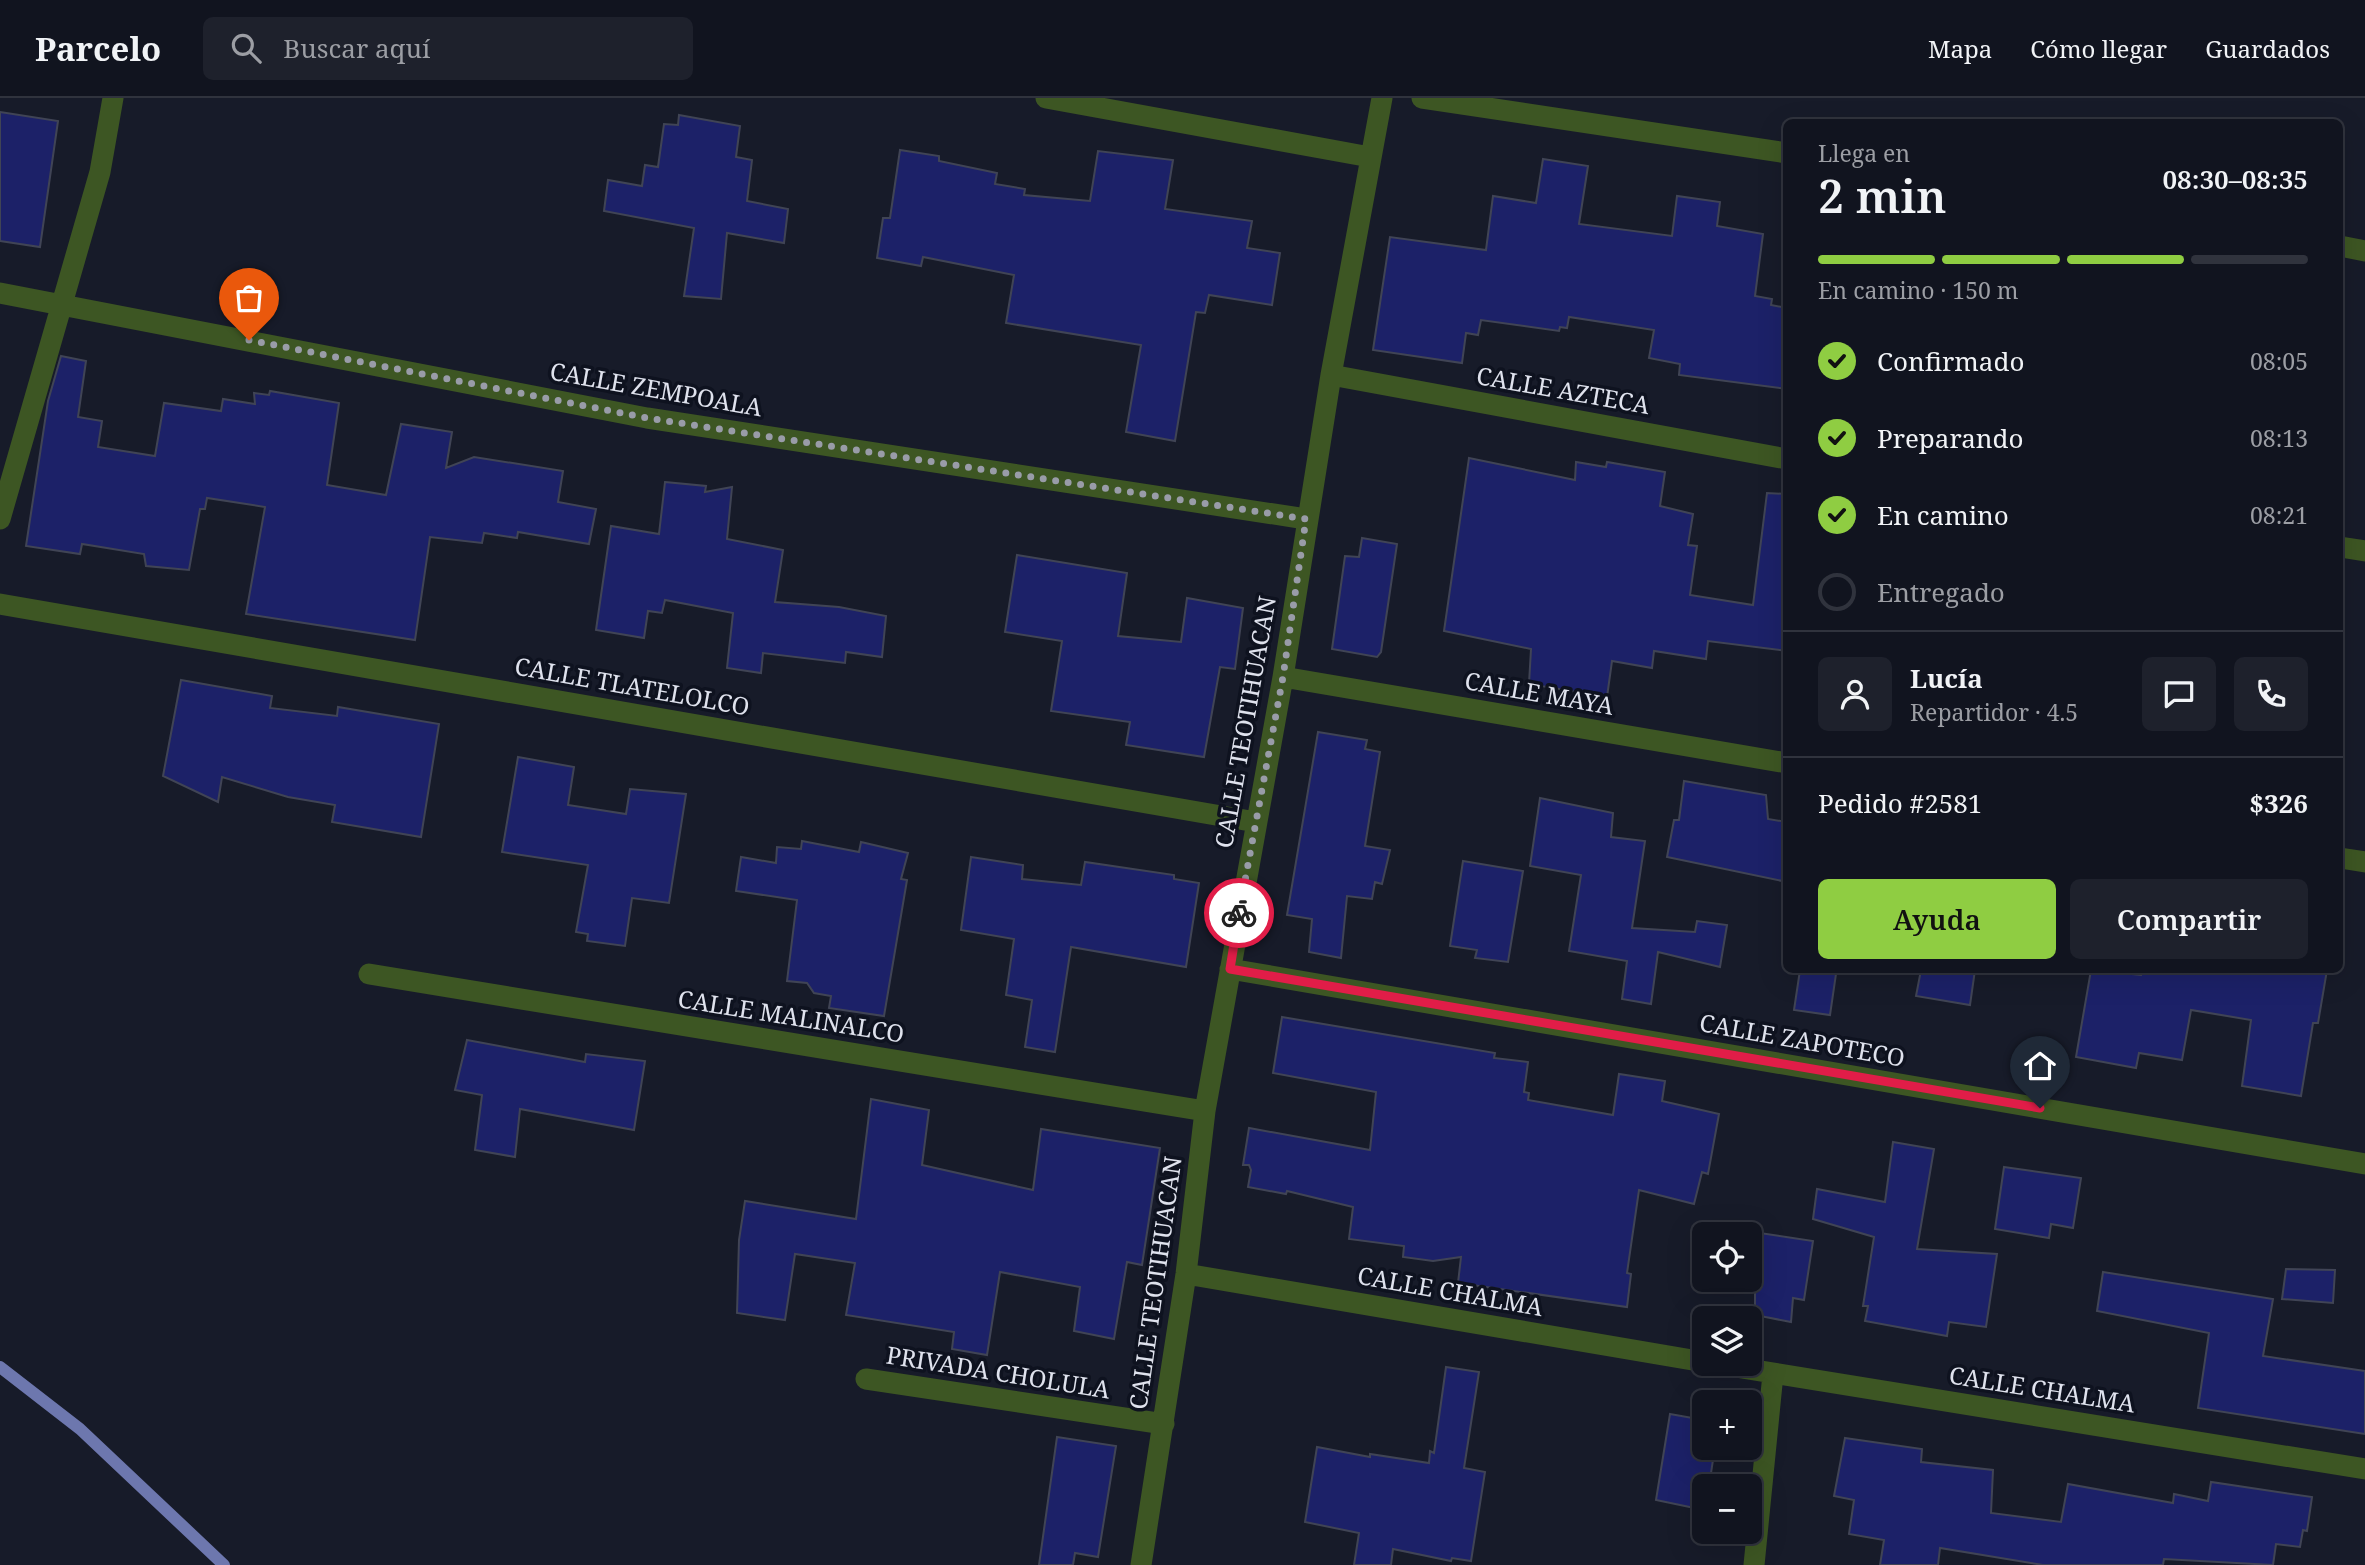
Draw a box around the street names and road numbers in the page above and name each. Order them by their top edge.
street label: CALLE ZEMPOALA [548,354,765,423]
street label: CALLE AZTECA [1474,358,1652,421]
street label: CALLE TEOTIHUACAN [1206,593,1283,850]
street label: CALLE TLATELOLCO [512,649,752,722]
street label: CALLE MAYA [1462,663,1616,722]
street label: CALLE MALINALCO [676,981,907,1050]
street label: CALLE ZAPOTECO [1697,1005,1908,1074]
street label: CALLE TEOTIHUACAN [1120,1154,1189,1412]
street label: CALLE CHALMA [1355,1258,1546,1323]
street label: PRIVADA CHOLULA [884,1338,1112,1406]
street label: CALLE CHALMA [1947,1358,2138,1420]

